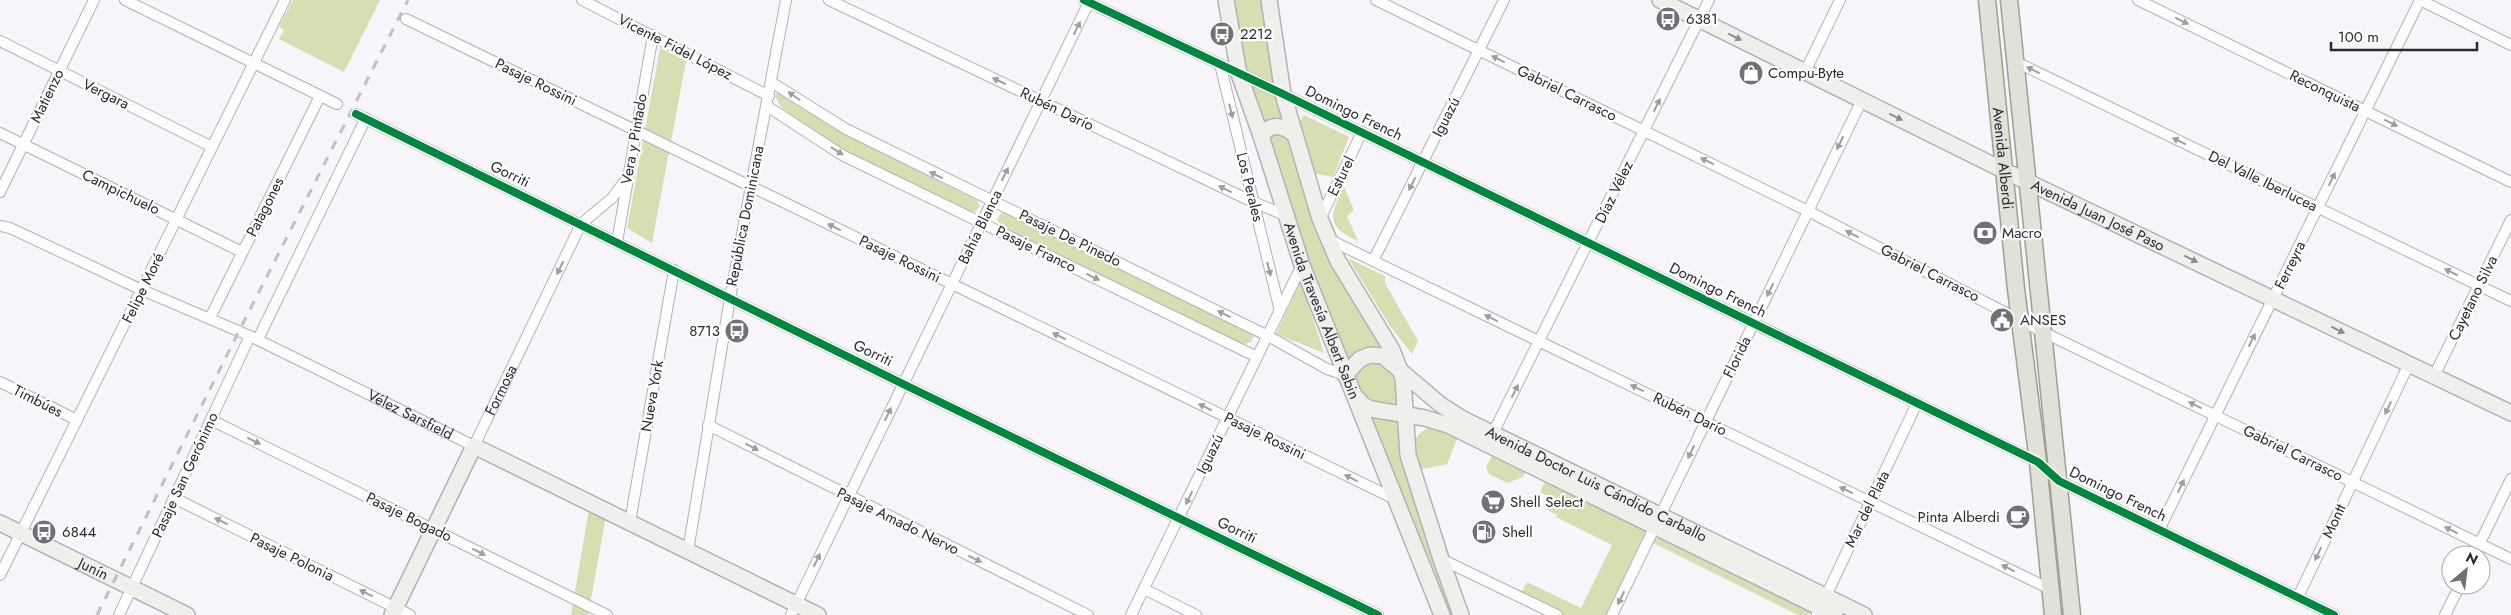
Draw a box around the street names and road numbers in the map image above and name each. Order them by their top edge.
street label: Vicente Fidel López [614,9,736,85]
street label: Pasaje Rossini [491,53,581,111]
street label: Gabriel Carrasco [1513,59,1621,127]
street label: Reconquista [2286,64,2364,118]
street label: Matienzo [25,65,69,127]
street label: Vergara [79,73,133,115]
street label: Domingo French [1302,80,1406,146]
street label: Rubén Darío [1016,82,1098,136]
street label: Vera y Pintado [615,92,653,186]
street label: Iguazú [1427,93,1465,141]
street label: Avenida Alberdi [1987,106,2019,210]
street label: República Dominicana [721,144,769,288]
street label: Del Valle Iberlucea [2205,145,2321,217]
street label: Los Perales [1231,150,1269,224]
street label: Esturel [1322,152,1360,200]
street label: Gorriti [487,155,533,193]
street label: Díaz Vélez [1589,157,1639,227]
street label: Campichuelo [78,164,164,220]
street label: Patagones [241,173,289,241]
street label: Avenida Juan José Paso [2027,174,2168,257]
street label: Bahía Blanca [952,186,1008,268]
street label: Pasaje De Pinedo [1015,204,1125,272]
street label: Avenida Travesía Albert Sabin [1278,219,1366,403]
street label: Pasaje Franco [992,220,1080,278]
street label: Pasaje Rossini [855,230,945,288]
street label: Ferreyra [2269,237,2311,293]
street label: Gabriel Carrasco [1877,239,1983,307]
street label: Felipe Moré [116,249,170,327]
street label: Cayetano Silva [2443,252,2503,344]
street label: Domingo French [1666,257,1770,323]
street label: Florida [1717,332,1757,382]
street label: Gorriti [850,334,896,372]
street label: Nueva York [635,358,669,433]
street label: Formosa [479,361,522,419]
street label: Timbúes [9,379,67,423]
street label: Vélez Sarsfield [364,384,457,445]
street label: Rubén Darío [1649,387,1731,441]
street label: Pasaje Rossini [1220,407,1310,465]
street label: Pasaje San Gerónimo [146,409,224,541]
street label: Gabriel Carrasco [2239,419,2347,487]
street label: Avenida Doctor Luis Cándido Carballo [1482,421,1711,548]
street label: Iguazú [1191,430,1229,478]
street label: Domingo French [2066,461,2170,527]
street label: Mar del Plata [1839,467,1895,551]
street label: Pasaje Amado Nervo [833,482,963,560]
street label: Pasaje Bogado [362,487,456,547]
street label: Montt [2317,500,2352,542]
street label: Gorriti [1214,511,1260,549]
street label: Pasaje Polonia [246,527,338,587]
street label: Junín [73,551,112,586]

